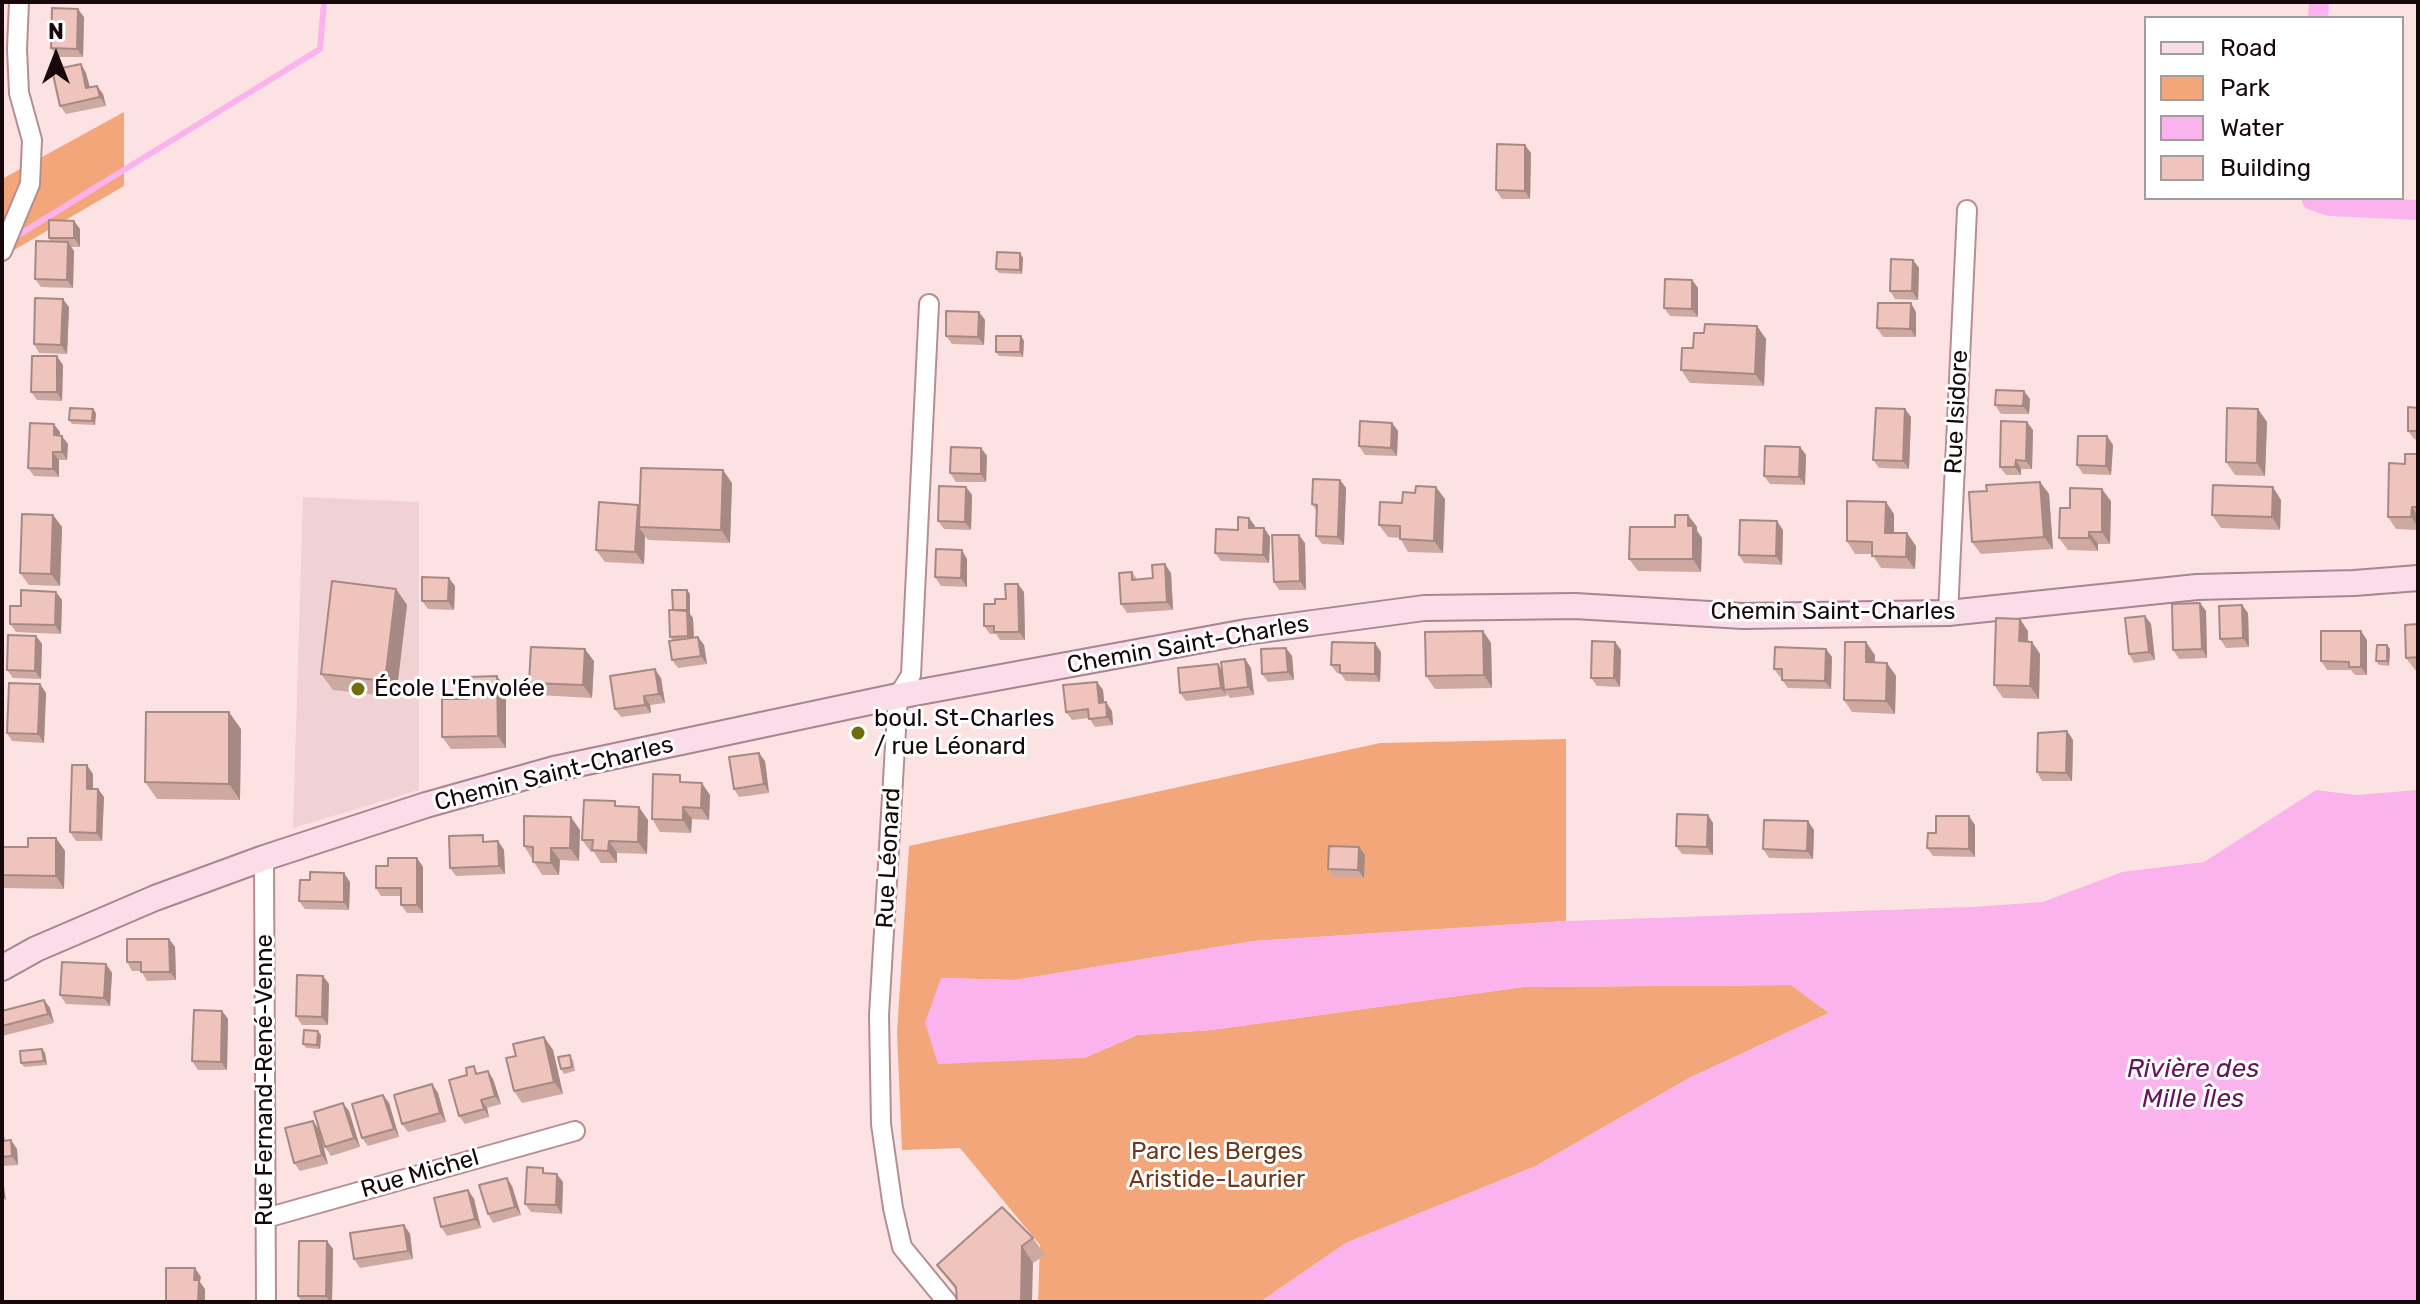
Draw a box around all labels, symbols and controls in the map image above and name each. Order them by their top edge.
north arrow [16,16,96,96]
legend [2144,16,2404,200]
text: N [48,18,64,45]
text: Road [2220,34,2277,62]
text: Park [2220,74,2270,102]
text: Water [2220,114,2284,142]
text: Building [2220,154,2311,182]
street label: Rue Isidore [1939,349,1975,475]
street label: Chemin Saint-Charles [1710,598,1956,626]
street label: Chemin Saint-Charles [1065,610,1311,680]
place label: École L'Envolée [374,675,545,703]
marker: École L'Envolée [349,680,367,698]
place label: boul. St-Charles / rue Léonard [874,705,1054,761]
marker: boul. St-Charles / rue Léonard [849,724,867,742]
street label: Chemin Saint-Charles [432,730,676,818]
street label: Rue Léonard [871,787,907,929]
street label: Rue Fernand-René-Venne [251,934,279,1226]
water label: Rivière des Mille Îles [2127,1053,2259,1114]
park label: Parc les Berges Aristide-Laurier [1129,1138,1305,1194]
street label: Rue Michel [358,1143,482,1205]

